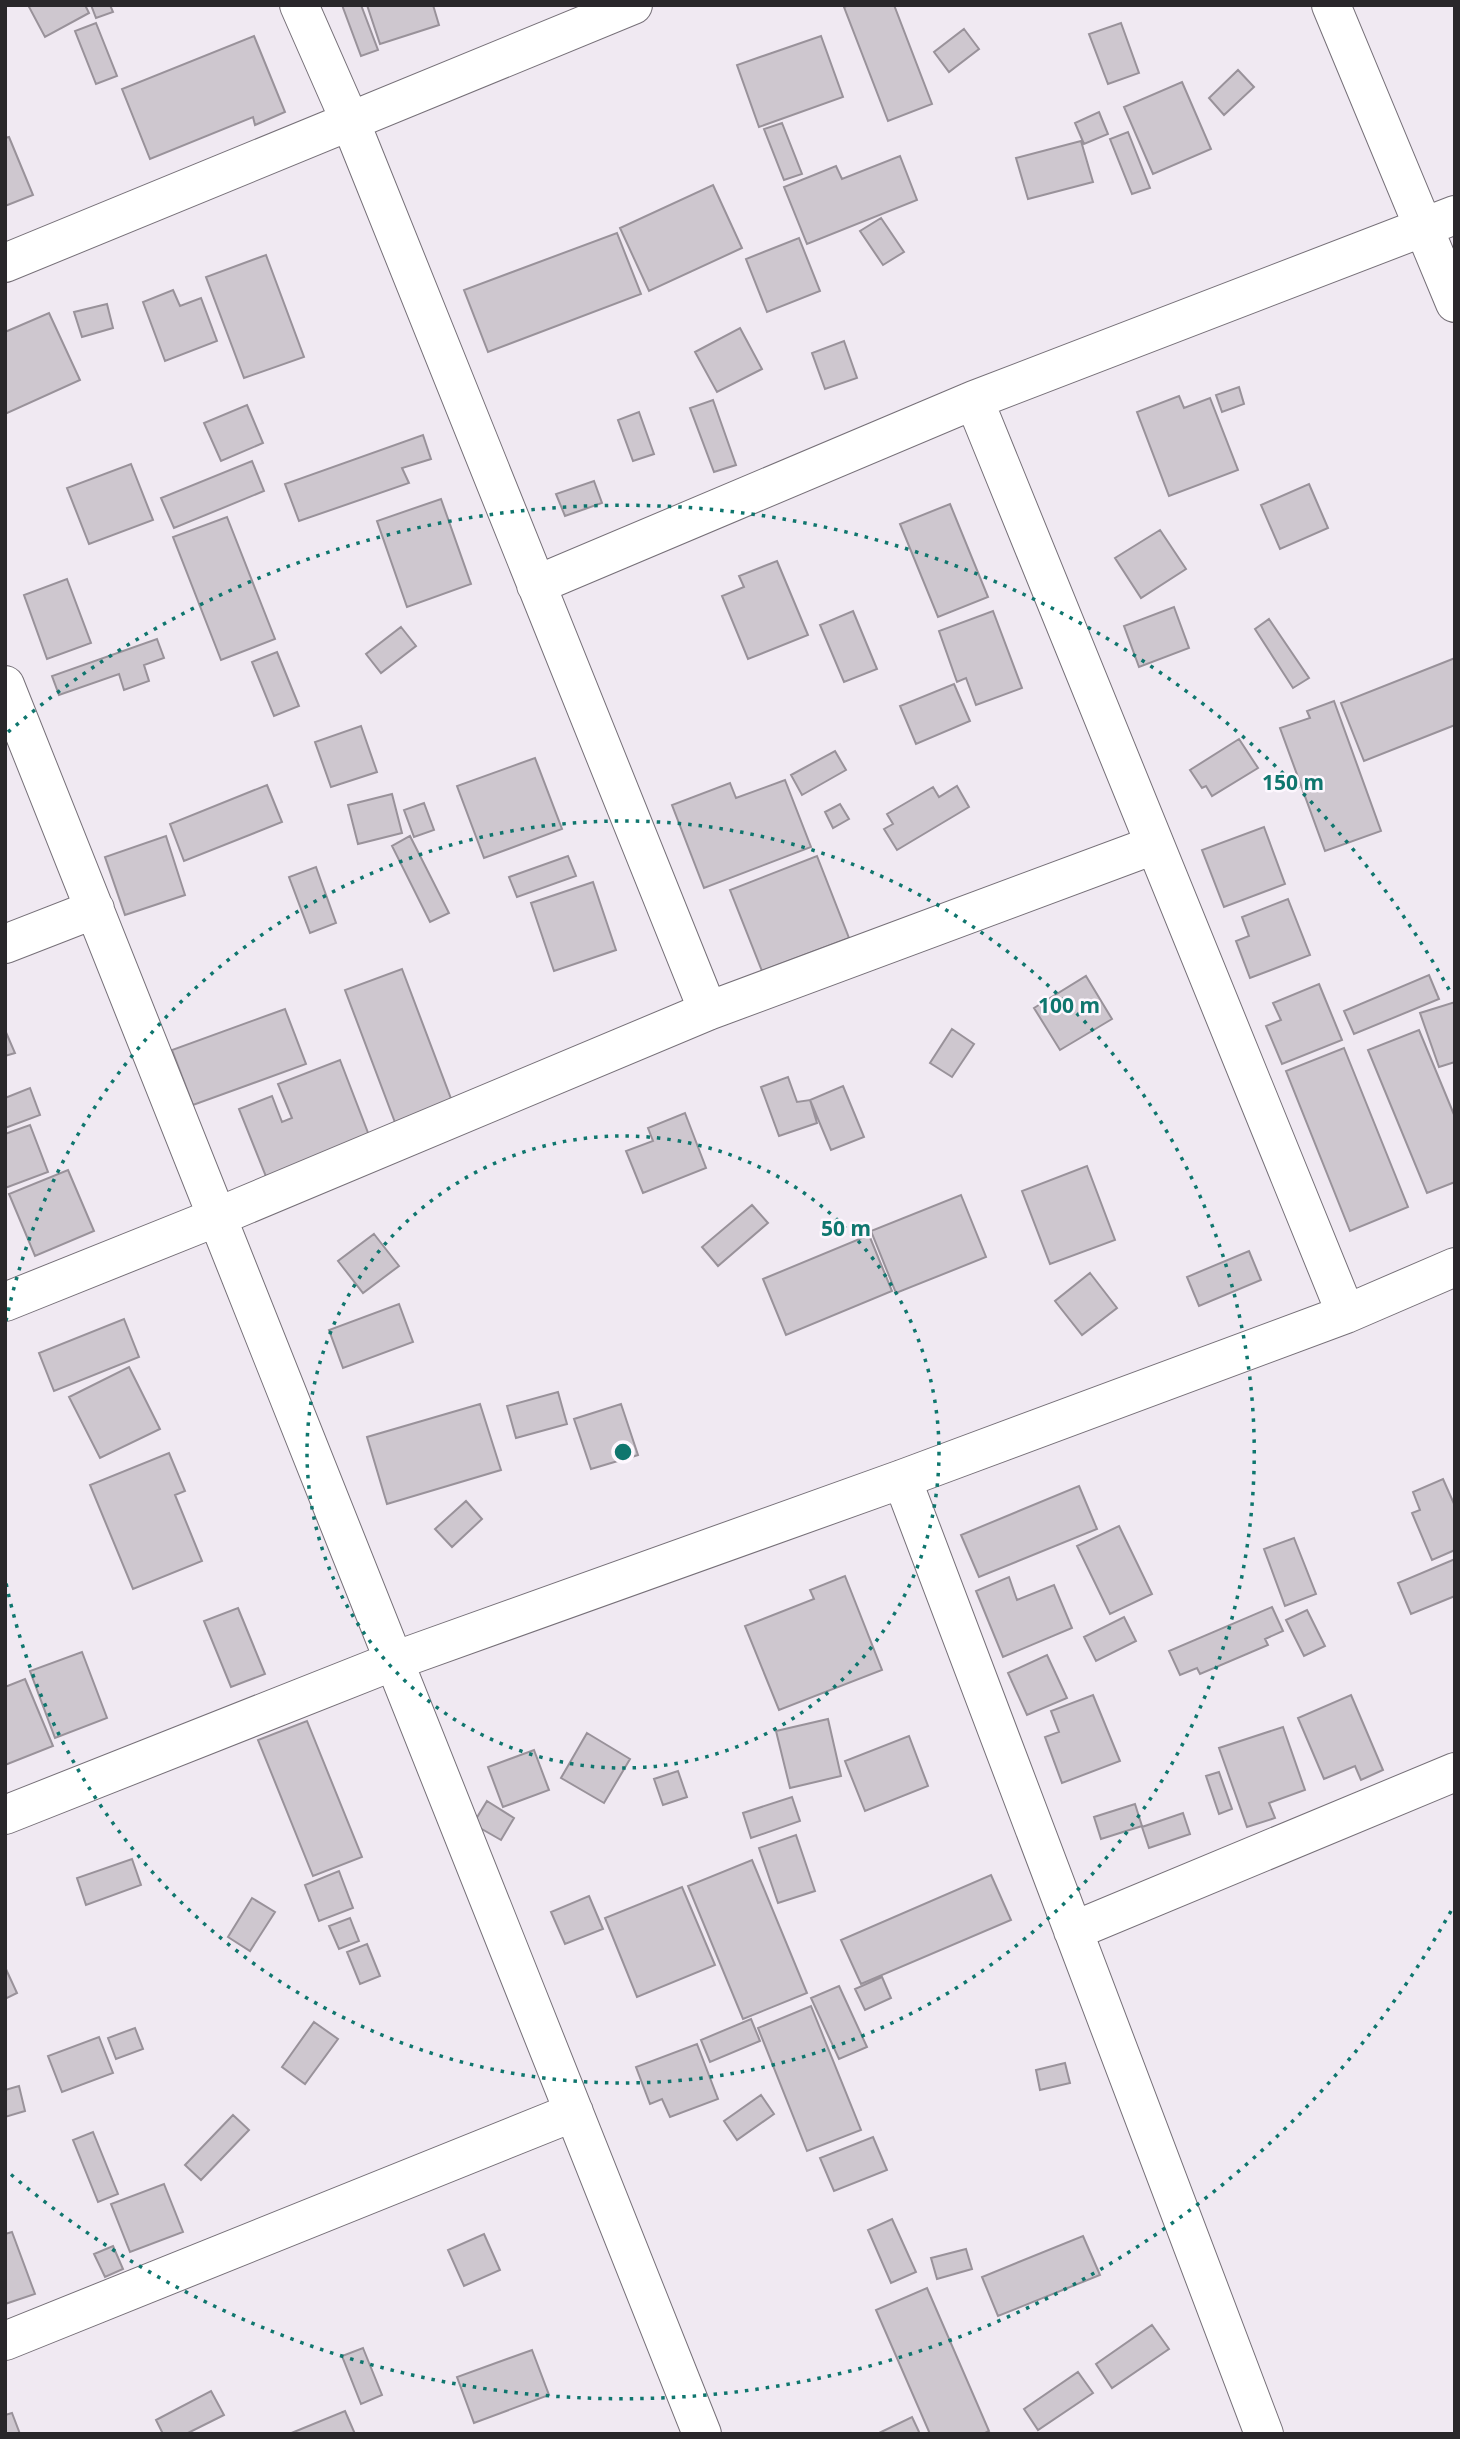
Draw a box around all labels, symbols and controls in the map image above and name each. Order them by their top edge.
text: 150 m [1262,768,1324,796]
text: 100 m [1038,991,1100,1019]
text: 50 m [821,1214,871,1242]
centre of rings [611,1440,635,1464]

